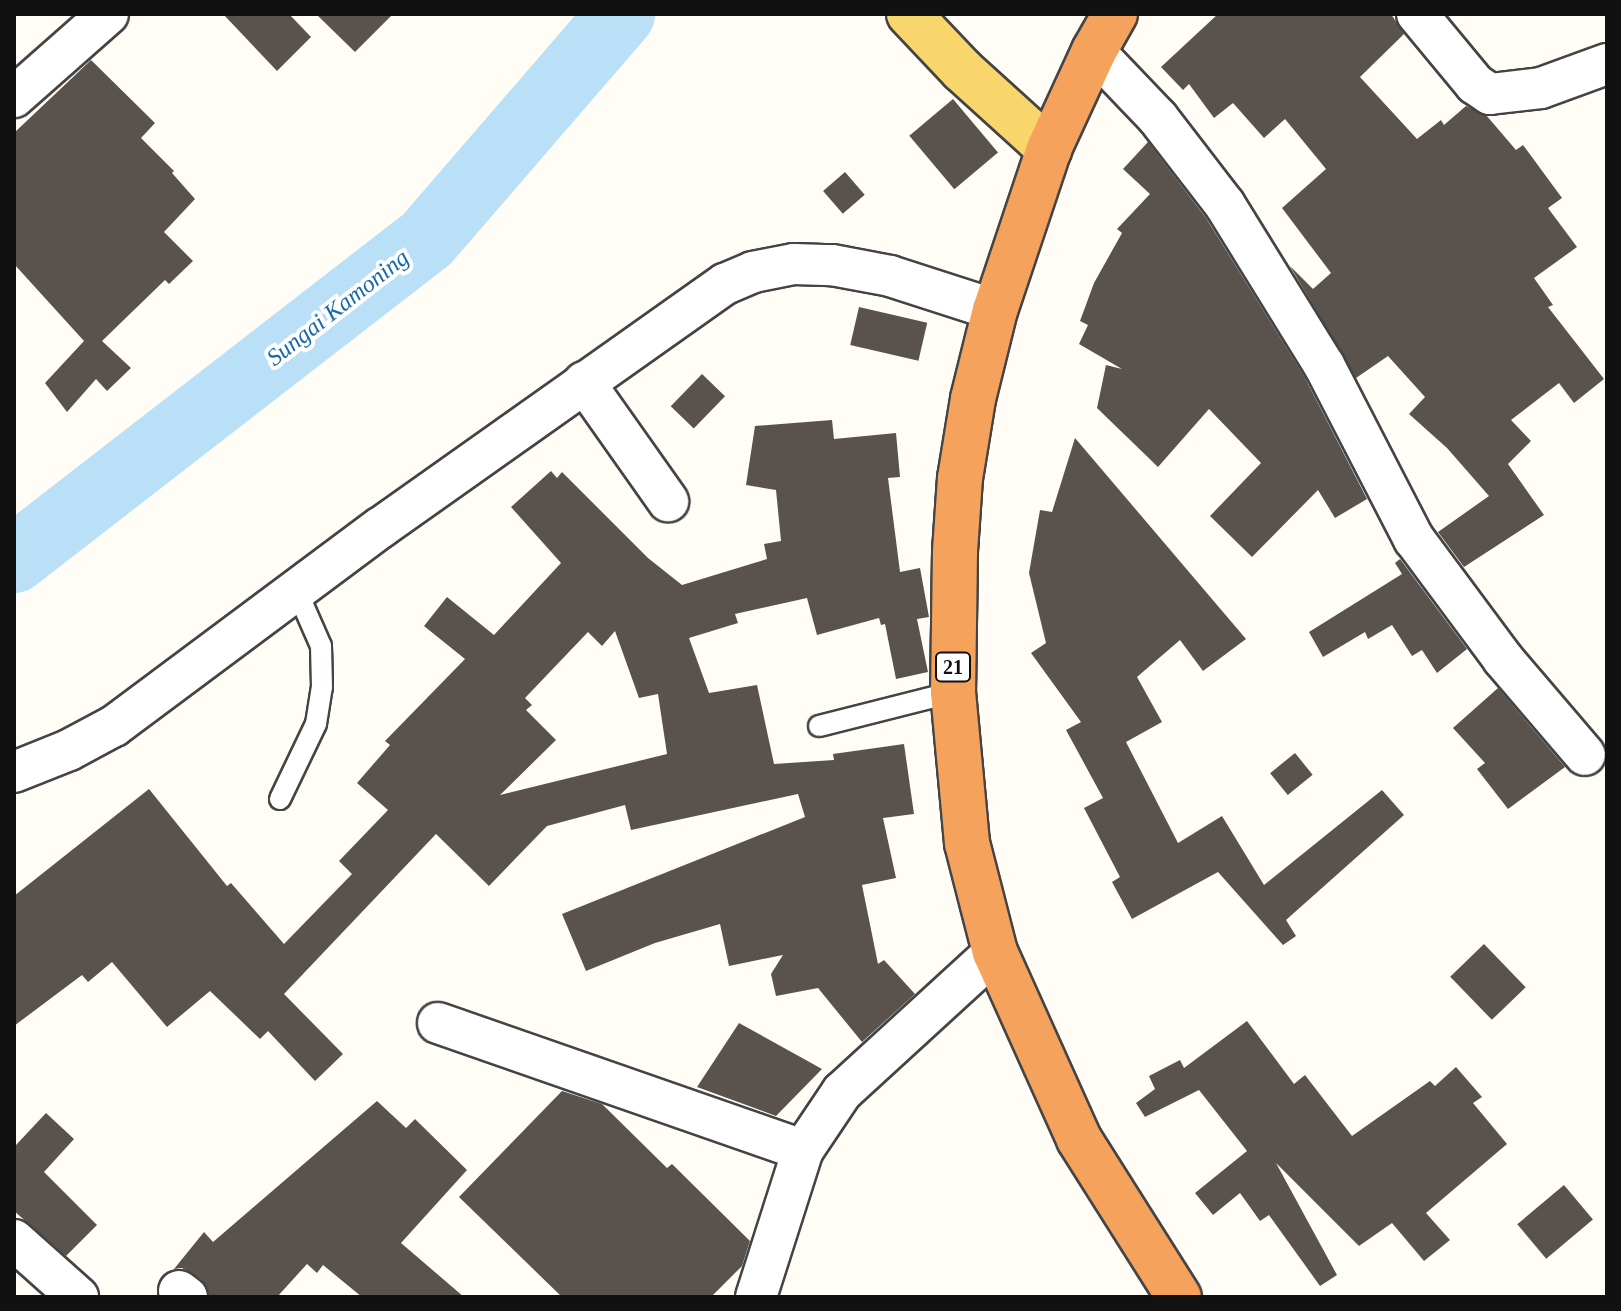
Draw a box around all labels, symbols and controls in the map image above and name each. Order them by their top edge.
water label: Sungai Kamoning [261,243,415,373]
road number: 21 [935,651,971,683]

